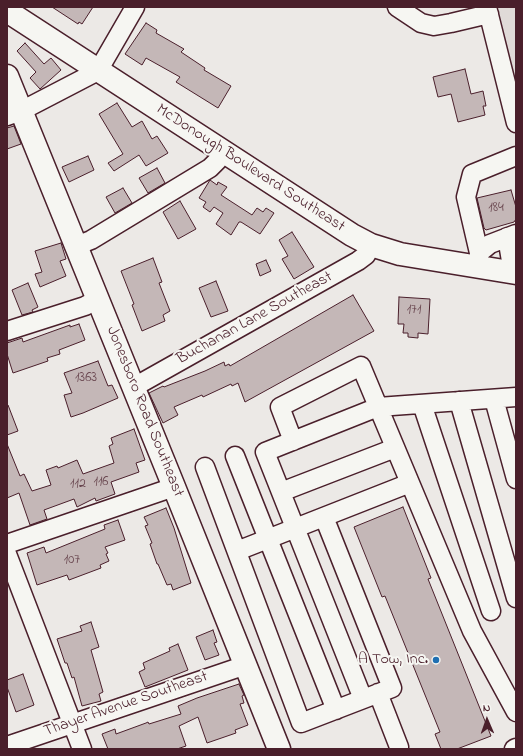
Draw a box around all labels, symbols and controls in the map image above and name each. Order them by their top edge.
street label: McDonough Boulevard Southeast [152,101,348,237]
house number: 184 [488,201,504,217]
street label: Buchanan Lane Southeast [174,268,336,370]
house number: 171 [407,303,421,319]
street label: Jonesboro Road Southeast [101,324,187,500]
house number: 1363 [75,371,97,387]
house number: 116 [93,475,109,491]
house number: 112 [70,477,86,493]
house number: 107 [64,553,80,569]
place label: A Tow, Inc. [358,650,428,670]
marker: A Tow, Inc. [431,655,441,665]
street label: Thayer Avenue Southeast [41,668,211,742]
north arrow [467,700,507,740]
text: N [483,700,491,716]

